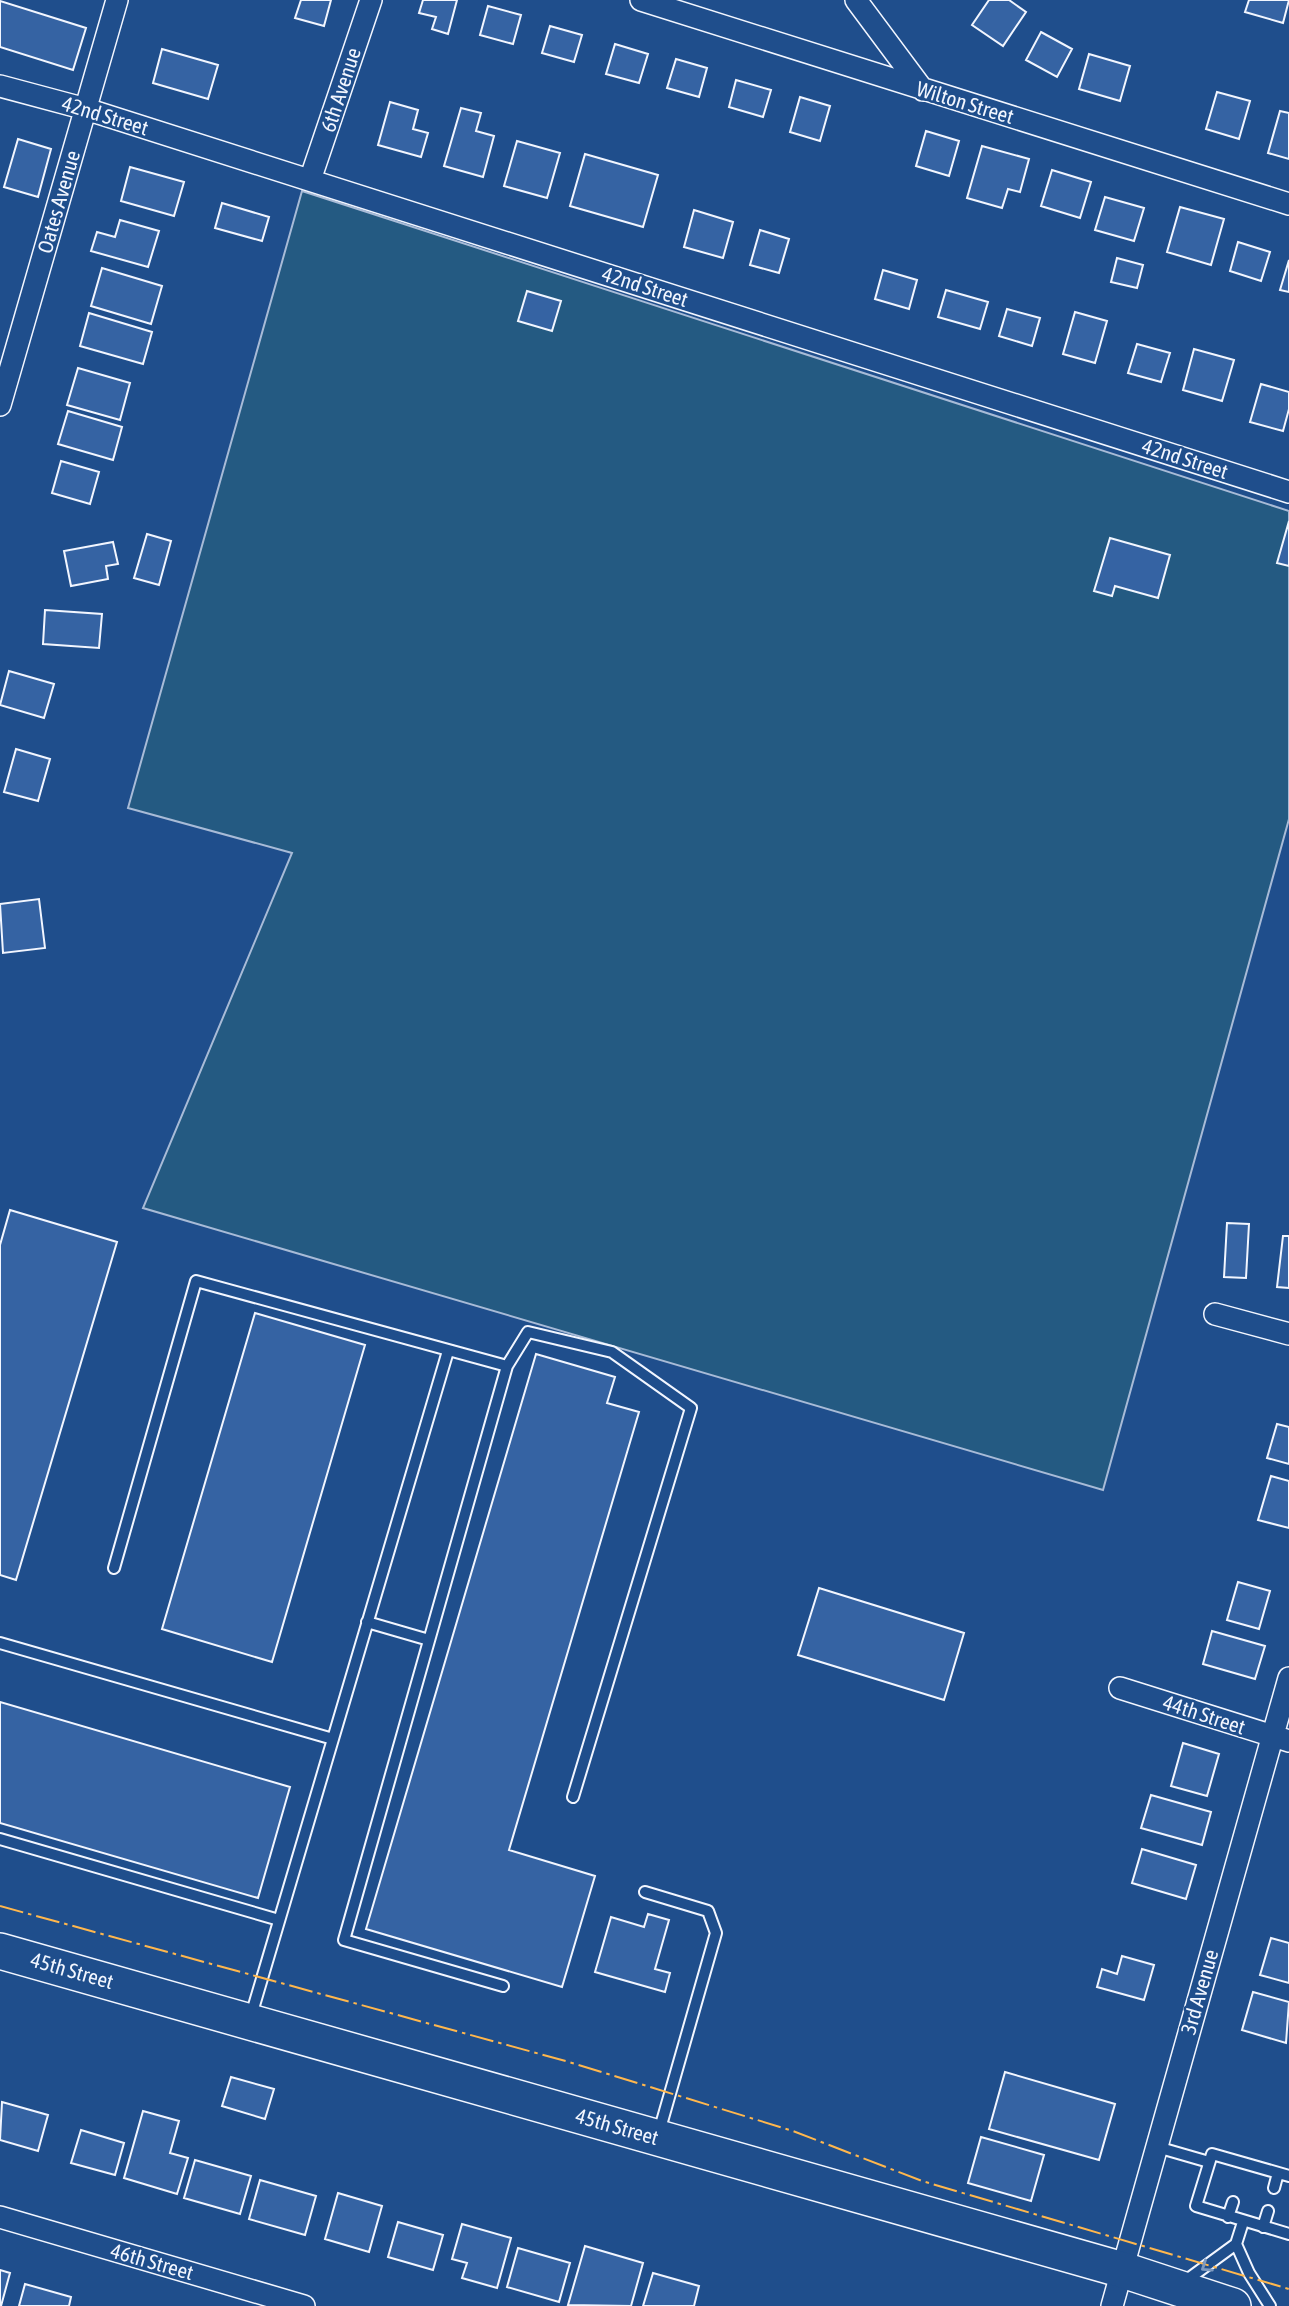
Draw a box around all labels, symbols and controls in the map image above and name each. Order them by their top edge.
street label: 6th Avenue [315,45,365,135]
street label: Wilton Street [914,76,1017,128]
street label: 42nd Street [59,91,151,140]
street label: Oates Avenue [32,148,84,256]
street label: 42nd Street [599,261,691,311]
street label: 42nd Street [1139,433,1231,483]
street label: 44th Street [1160,1690,1248,1739]
street label: 45th Street [28,1947,116,1993]
street label: 3rd Avenue [1176,1947,1223,2037]
street label: 45th Street [573,2103,661,2149]
street label: 46th Street [108,2238,196,2284]
one-way arrow [1201,2259,1214,2271]

